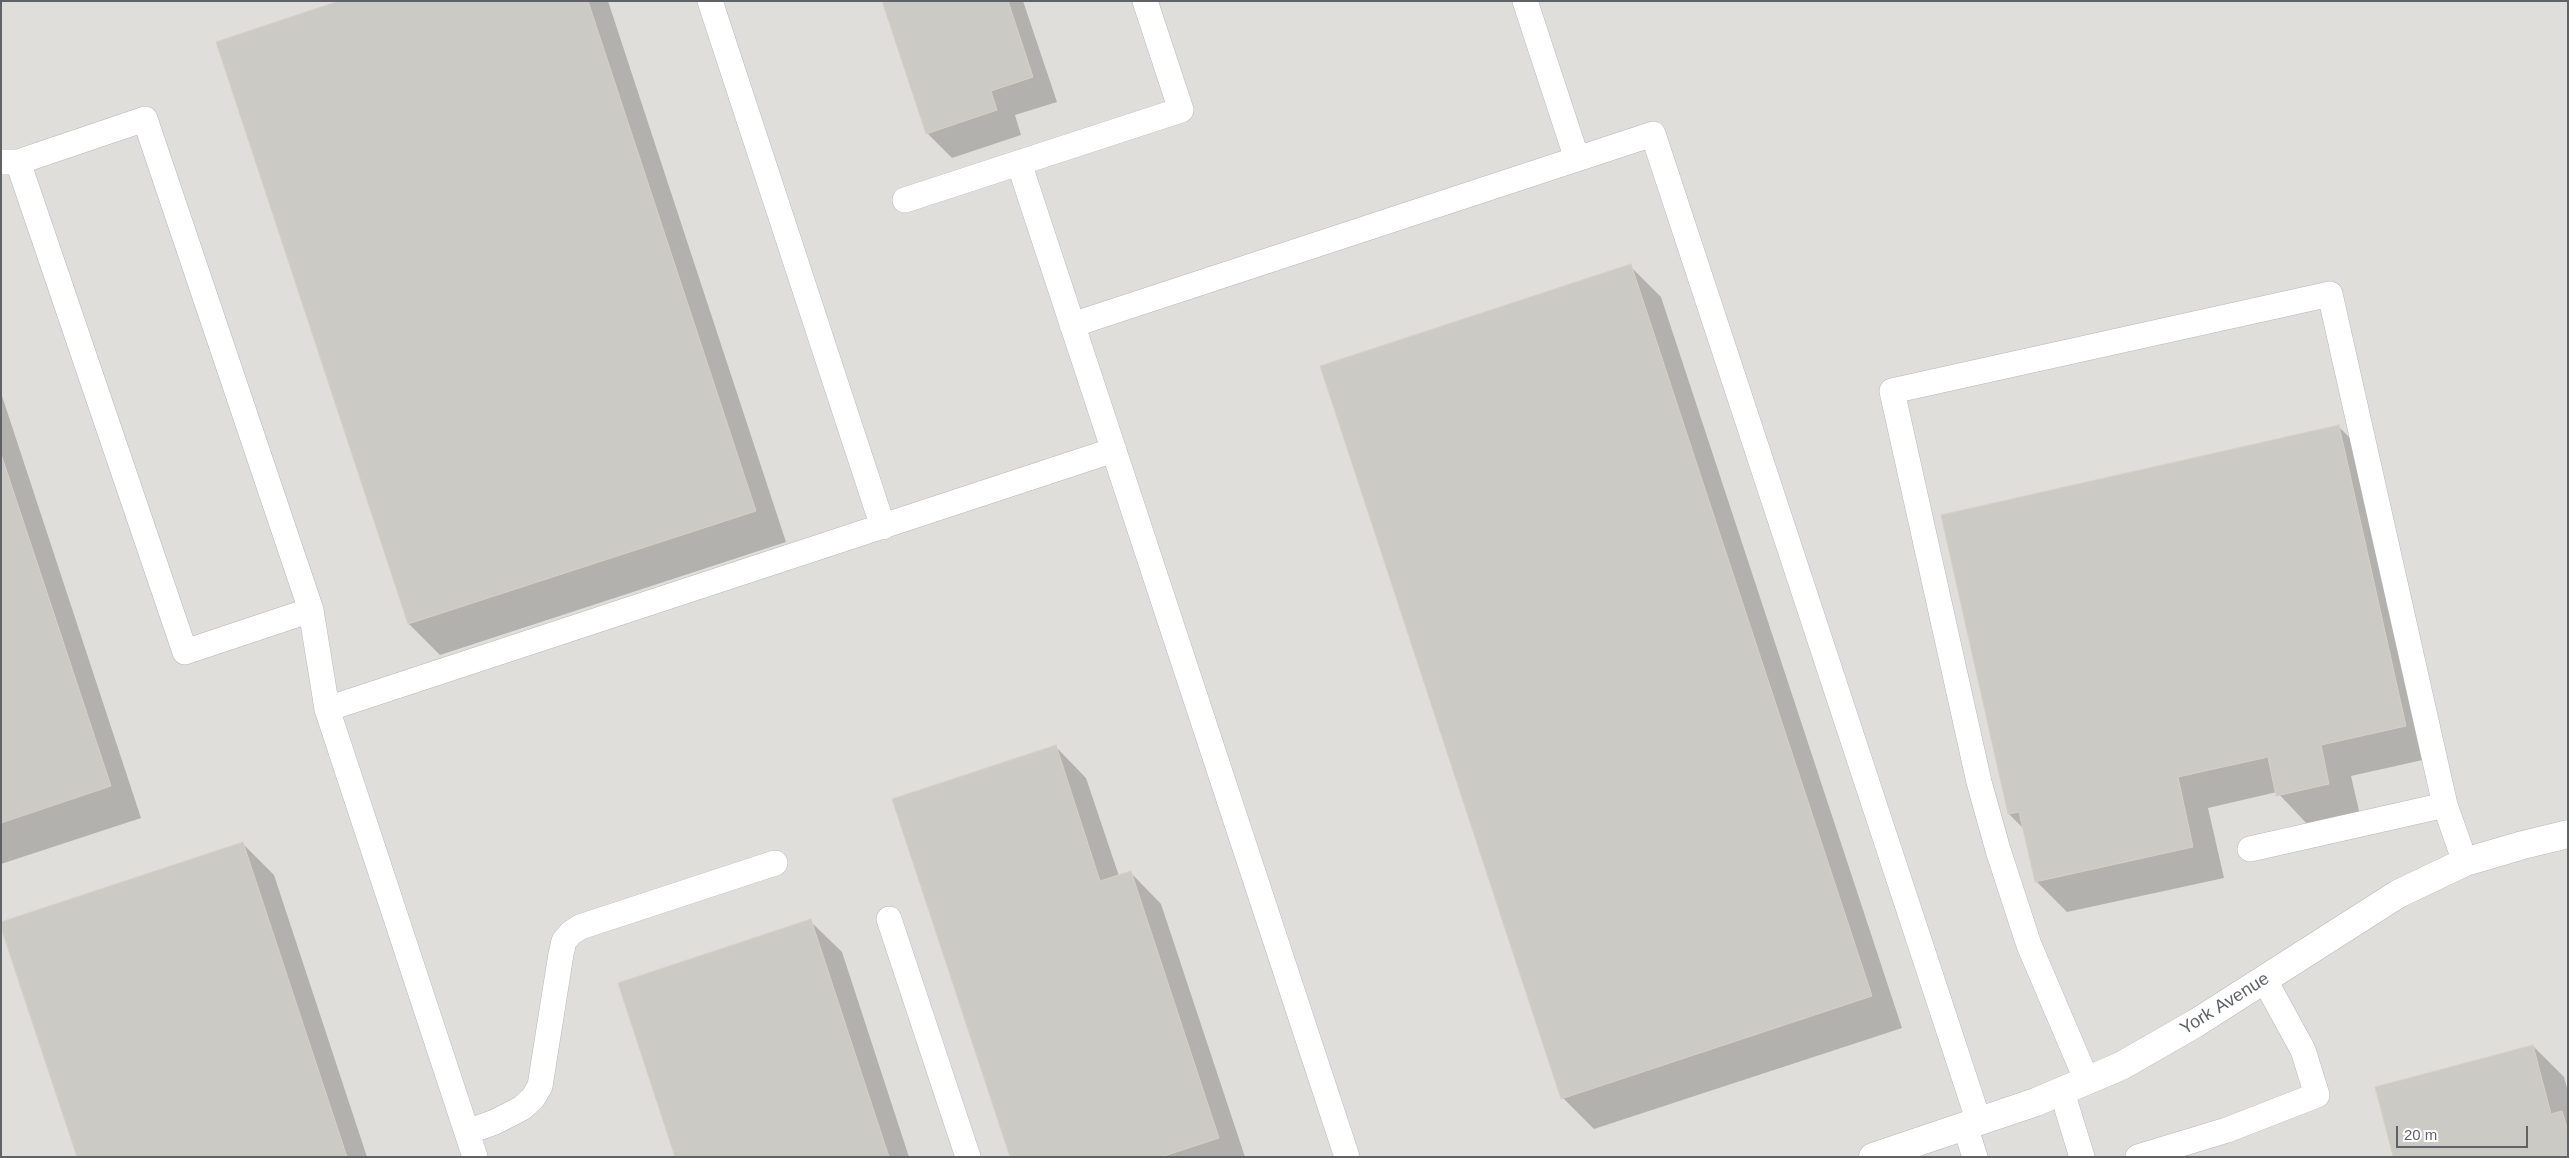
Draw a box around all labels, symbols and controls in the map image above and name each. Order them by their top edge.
street label: York Avenue [2176,968,2274,1040]
scale bar [2399,1116,2532,1148]
text: 20 m [2404,1126,2437,1143]

